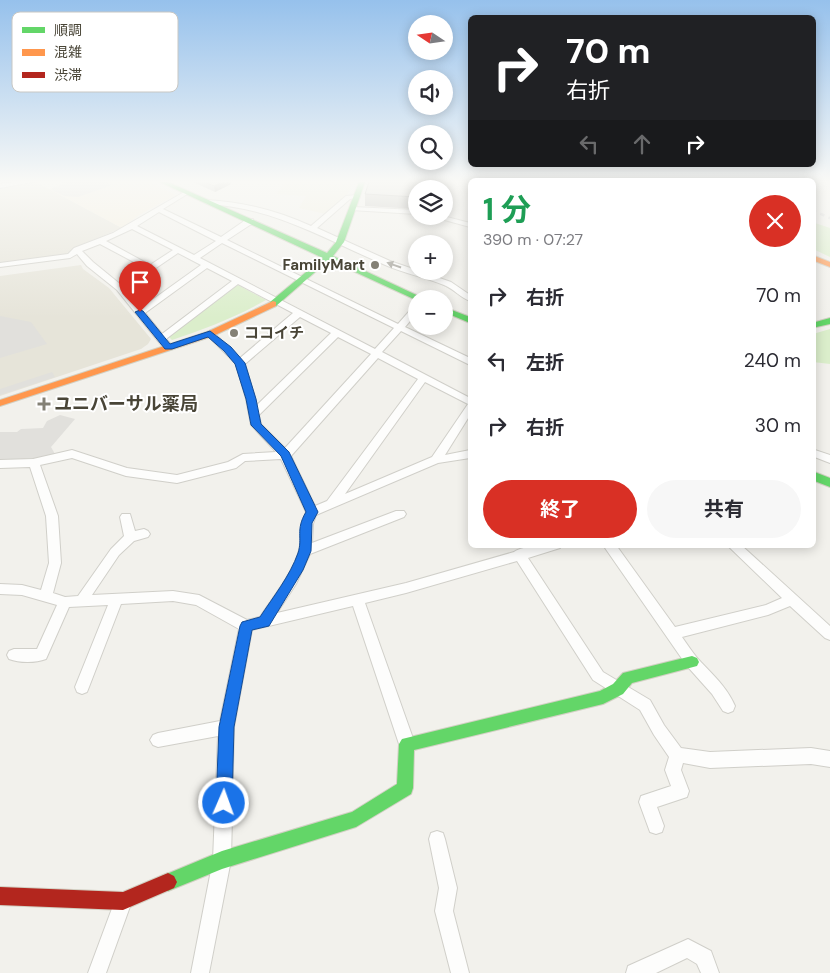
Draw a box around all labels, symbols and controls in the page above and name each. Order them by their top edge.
legend [12,12,178,92]
north arrow [408,15,452,60]
map controls [408,15,453,335]
text: 順調 [54,21,82,39]
text: 70 m [566,28,650,74]
icon: right [483,35,548,100]
text: 混雑 [54,43,82,61]
text: 渋滞 [54,66,82,84]
button: sound [408,70,453,115]
text: 右折 [566,76,610,105]
button: search [408,125,453,170]
icon: left [575,130,603,158]
icon: ahead [628,130,656,158]
icon: right [681,130,709,158]
button: layers [408,180,453,225]
text: 1 分 [483,190,531,229]
button: close [749,195,801,247]
text: 390 m · 07:27 [483,229,583,250]
button: + [408,235,453,280]
place label: FamilyMart [283,255,365,275]
marker: FamilyMart [369,259,381,271]
pin [119,261,161,312]
one-way arrow [386,261,401,269]
icon: arrive [126,268,154,296]
icon: right [483,282,511,310]
text: 70 m [756,283,801,308]
text: 右折 [526,285,564,310]
button: − [408,290,453,335]
place label: ココイチ [244,323,304,343]
marker: ココイチ [228,327,240,339]
icon: left [483,347,511,375]
text: 240 m [744,348,801,373]
text: 左折 [526,350,564,375]
place label: ユニバーサル薬局 [54,392,198,416]
marker: ユニバーサル薬局 [38,398,50,410]
icon: right [483,412,511,440]
text: 30 m [755,413,801,438]
text: 右折 [526,415,564,440]
button: 終了 [483,480,637,538]
button: 共有 [647,480,801,538]
position arrow [197,776,249,828]

